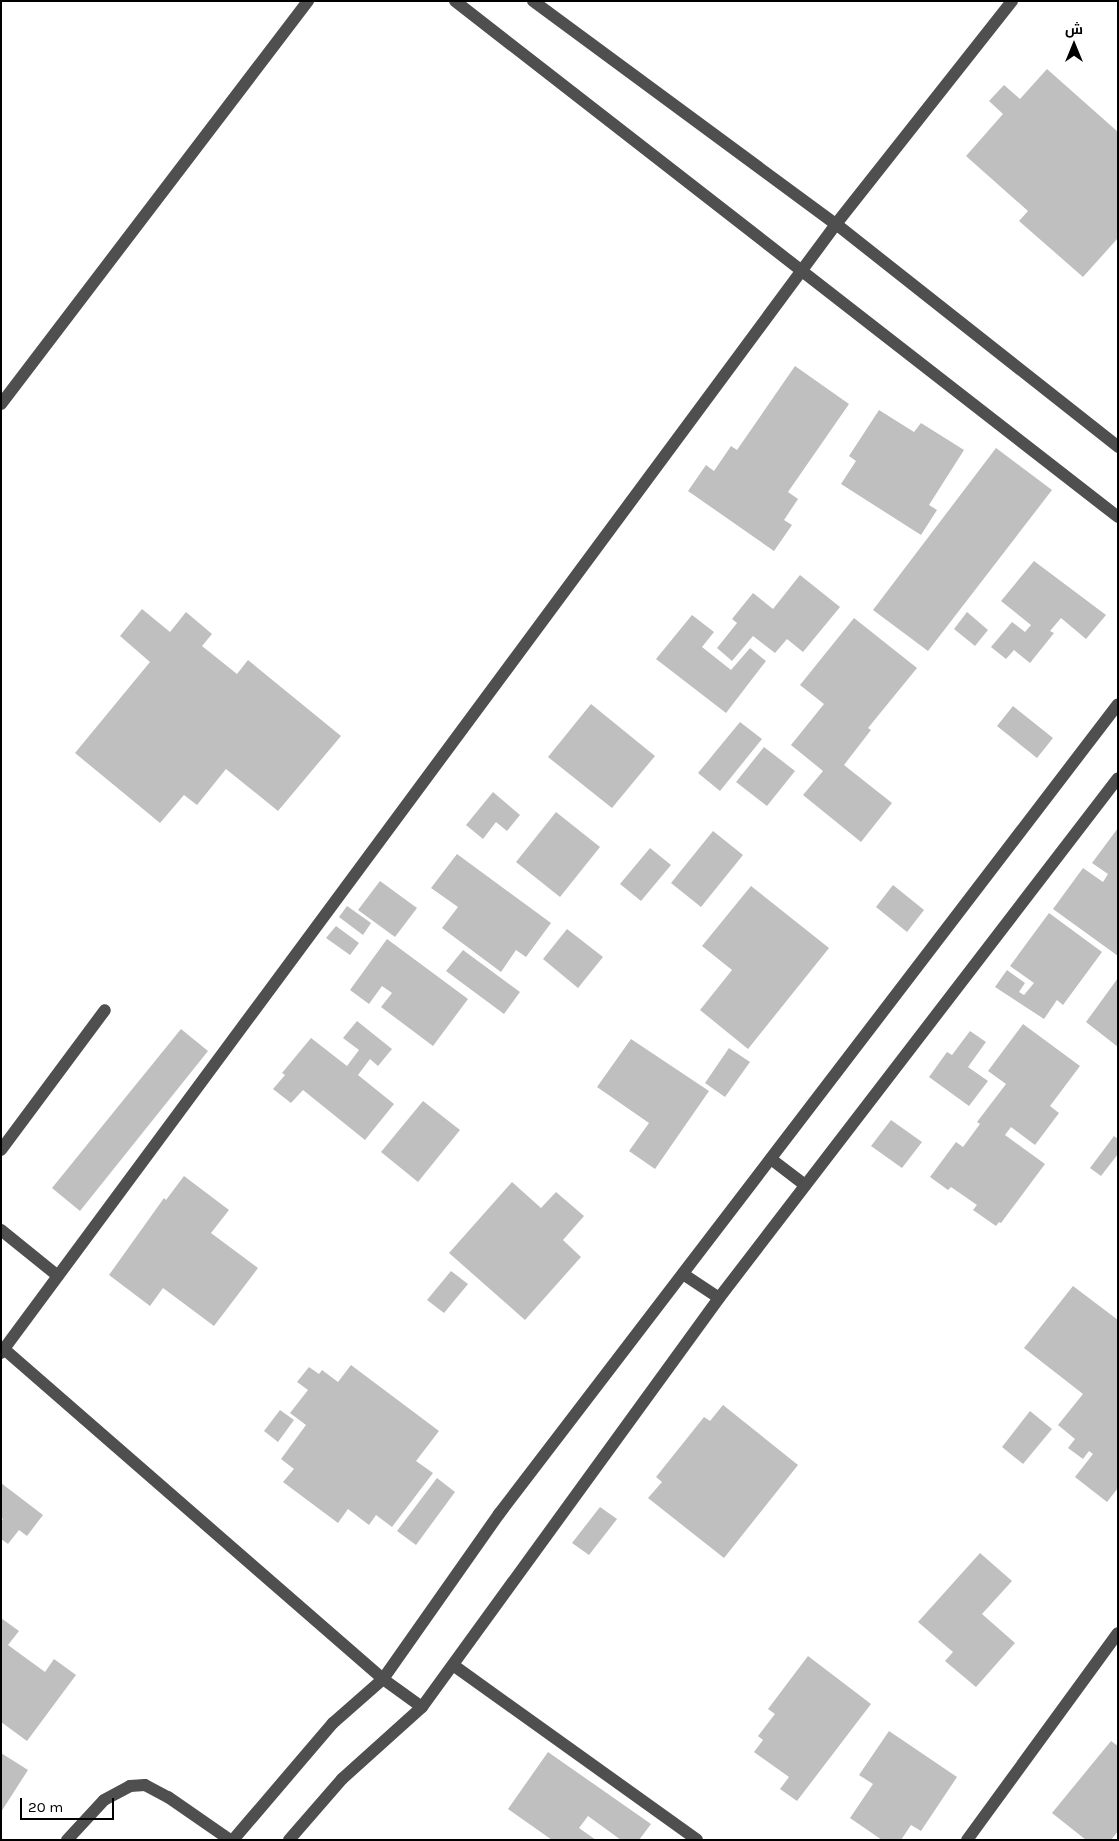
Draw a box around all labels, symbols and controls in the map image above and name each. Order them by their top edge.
north arrow [1049,20,1099,70]
text: ش [1065,21,1083,38]
scale bar [22,1788,116,1820]
text: 20 m [28,1798,63,1816]

